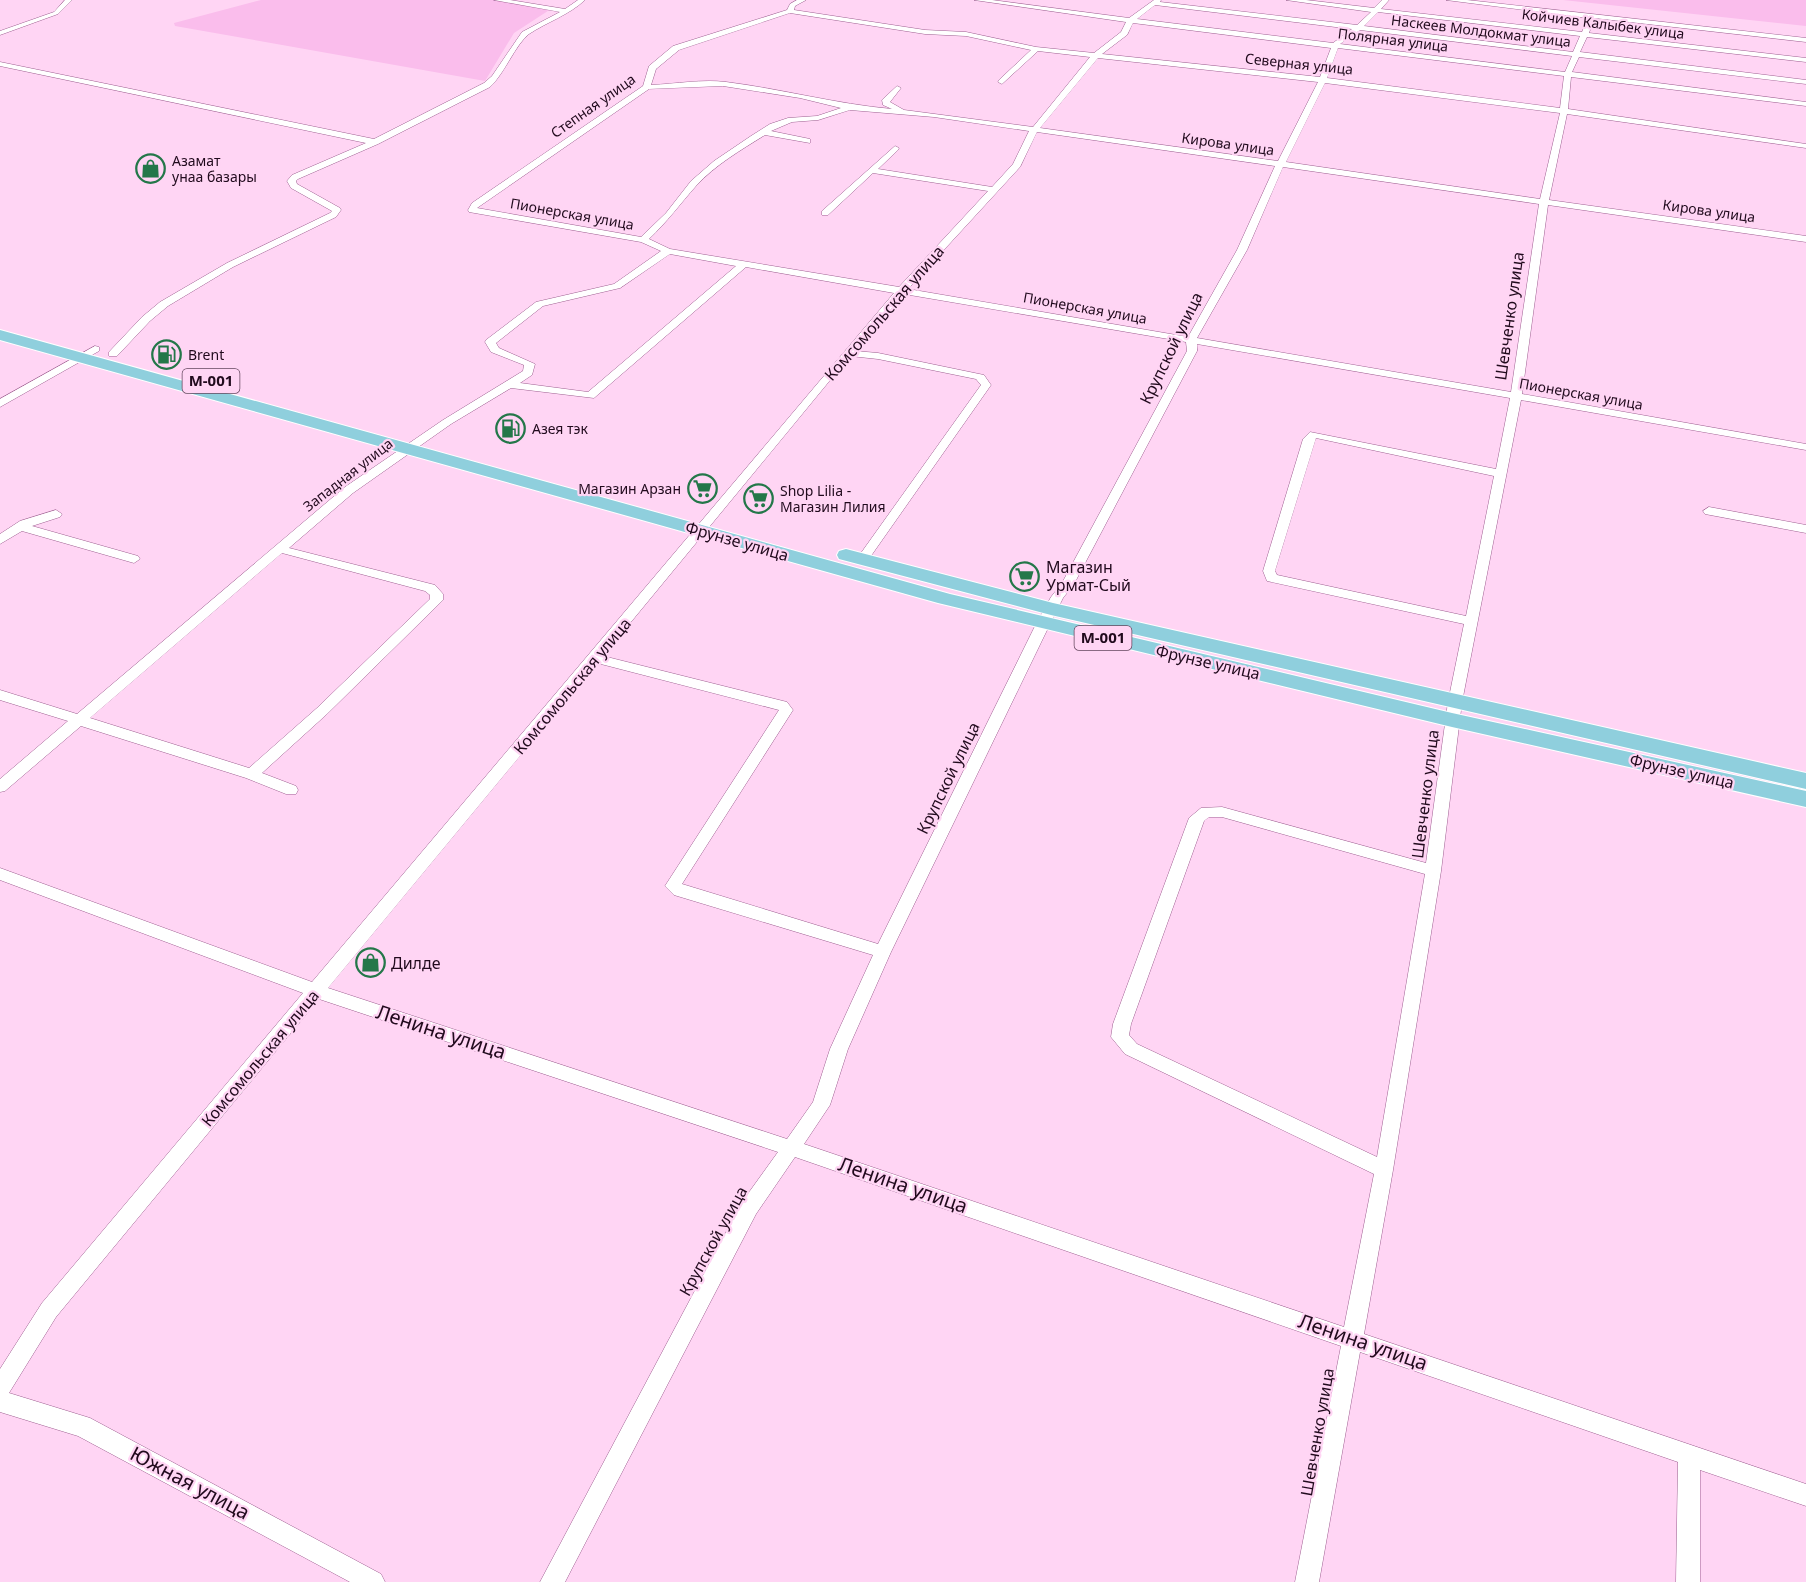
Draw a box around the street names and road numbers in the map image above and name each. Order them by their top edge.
street label: Койчиев Калыбек улица [1521,4,1685,43]
street label: Наскеев Молдокмат улица [1390,10,1572,51]
street label: Полярная улица [1337,23,1449,56]
street label: Северная улица [1244,48,1354,79]
street label: Степная улица [547,69,639,142]
street label: Кирова улица [1181,128,1276,159]
street label: Пионерская улица [509,193,635,234]
street label: Кирова улица [1662,195,1757,226]
street label: Комсомольская улица [819,241,949,385]
street label: Шевченко улица [1489,250,1529,382]
street label: Пионерская улица [1022,287,1148,328]
street label: Крупской улица [1134,288,1208,408]
road number: M-001 [182,369,240,393]
street label: Пионерская улица [1518,373,1644,414]
street label: Западная улица [299,434,396,515]
street label: Фрунзе улица [683,516,791,566]
street label: Комсомольская улица [508,613,636,759]
road number: M-001 [1074,626,1132,650]
street label: Фрунзе улица [1154,639,1262,685]
street label: Крупской улица [911,718,985,838]
street label: Шевченко улица [1406,728,1444,860]
street label: Фрунзе улица [1628,748,1736,794]
street label: Комсомольская улица [196,985,324,1131]
street label: Ленина улица [373,998,510,1065]
street label: Ленина улица [835,1150,971,1219]
street label: Крупской улица [674,1182,752,1300]
street label: Ленина улица [1295,1307,1431,1376]
street label: Шевченко улица [1295,1366,1339,1498]
street label: Южная улица [126,1440,255,1525]

